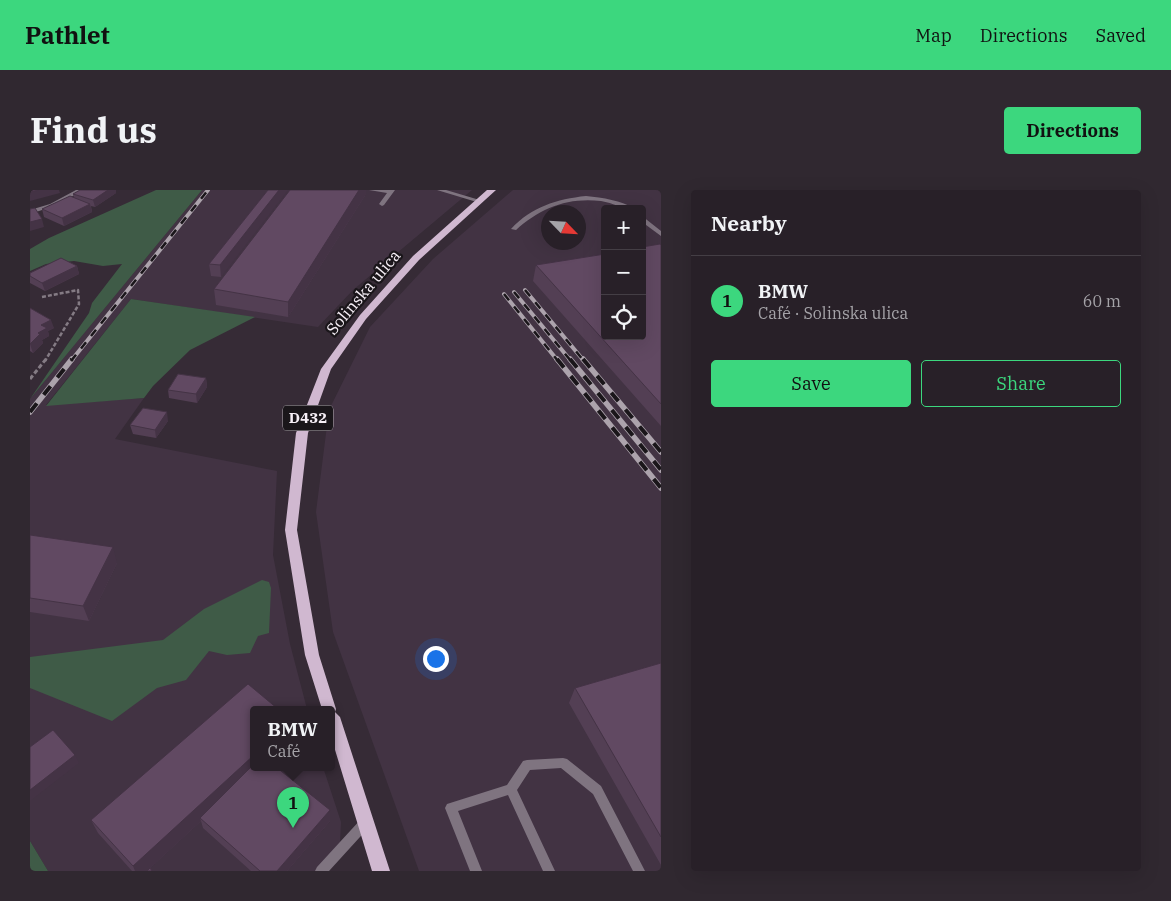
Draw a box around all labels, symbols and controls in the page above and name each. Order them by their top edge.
text: Pathlet [25,19,110,51]
text: Map [915,24,952,47]
text: Directions [980,24,1068,47]
text: Saved [1096,24,1146,47]
text: Find us [30,107,157,153]
button: Directions [1004,107,1141,154]
north arrow [541,205,586,250]
map controls [601,205,646,340]
button: + [601,205,646,250]
text: Nearby [711,209,787,237]
street label: Solinska ulica [322,245,405,339]
button: − [601,250,646,295]
text: BMW [758,279,808,303]
text: 1 [722,291,732,311]
text: 60 m [1083,291,1121,311]
button: locate [601,295,646,340]
text: Café · Solinska ulica [758,303,908,323]
button: Save [711,360,911,407]
button: Share [921,360,1121,407]
road number: D432 [283,406,333,430]
your location [423,646,449,672]
popup [250,706,335,771]
text: BMW [268,717,317,741]
text: Café [268,741,300,761]
pin: 1 [277,787,309,828]

